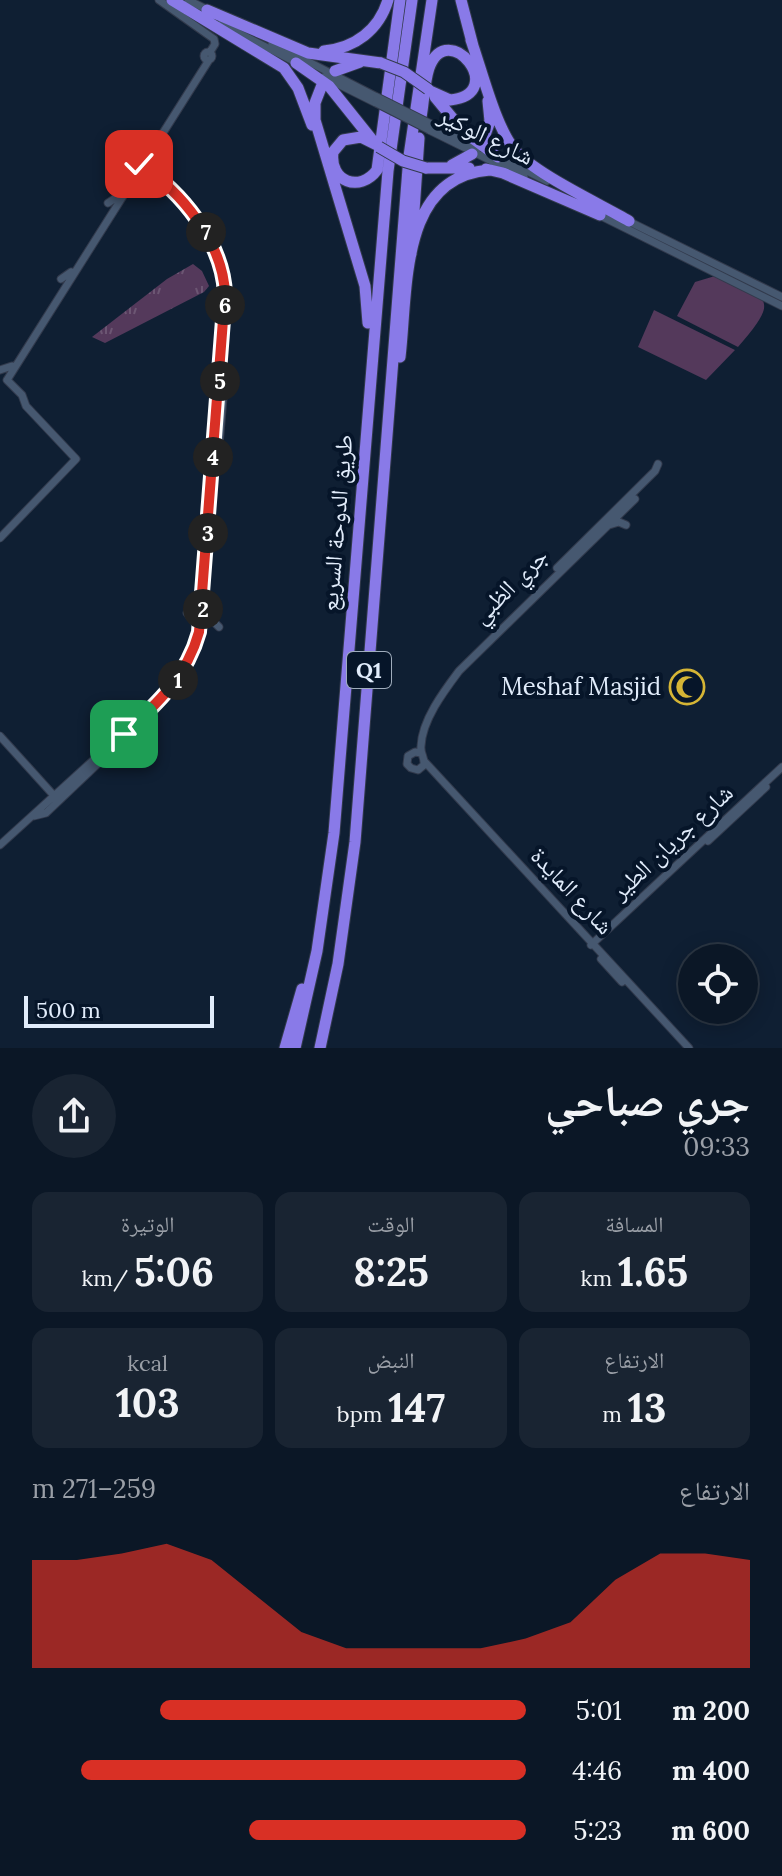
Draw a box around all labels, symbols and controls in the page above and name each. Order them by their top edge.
street label: شارع الوكير [433,99,539,172]
pin [105,130,173,198]
icon: check [117,142,161,186]
pin: 7 [186,212,226,252]
text: 7 [201,218,211,246]
pin: 6 [205,285,245,325]
text: 6 [219,291,231,319]
pin: 5 [200,361,240,401]
text: 5 [214,367,226,395]
street label: طريق الدوحة السريع [313,433,360,613]
pin: 4 [193,437,233,477]
text: 4 [207,443,219,471]
pin: 3 [188,513,228,553]
text: 3 [202,519,214,547]
street label: جري الظبي [465,541,557,633]
pin: 2 [183,589,223,629]
text: 2 [197,595,209,623]
road number: Q1 [347,652,391,688]
pin: 1 [158,660,198,700]
text: 1 [174,666,182,694]
mosque icon: Meshaf Masjid [668,668,706,706]
place label: Meshaf Masjid [501,671,661,702]
pin [90,700,158,768]
icon: arrive [102,712,146,756]
street label: شارع جريان الطير [603,777,739,907]
street label: شارع المايدة [524,841,621,941]
map controls [678,944,758,1024]
button: locate [678,944,758,1024]
scale bar [24,992,214,1028]
text: 500 m [36,996,101,1024]
text: جري صباحي [545,1072,750,1128]
button: share [32,1074,116,1158]
text: 09:33 [683,1130,750,1163]
text: الوتيرة [121,1210,174,1238]
text: الوقت [367,1210,415,1238]
text: المسافة [605,1210,664,1238]
text: 5:06 [134,1246,214,1297]
text: 8:25 [353,1246,429,1297]
text: 1.65 [618,1246,688,1297]
text: /km [81,1264,134,1292]
text: km [581,1264,618,1292]
text: النبض [368,1346,414,1374]
text: الارتفاع [604,1346,664,1374]
text: kcal [127,1349,168,1377]
text: 103 [116,1377,180,1428]
text: 147 [388,1382,445,1433]
text: 13 [628,1382,666,1433]
text: bpm [337,1400,388,1428]
text: m [602,1400,628,1428]
text: 259–271 m [32,1472,156,1505]
text: الارتفاع [679,1474,750,1507]
text: 5:01 [576,1694,622,1727]
text: 200 m [672,1694,750,1727]
text: 4:46 [572,1754,622,1787]
text: 400 m [672,1754,750,1787]
text: 5:23 [573,1814,622,1847]
text: 600 m [671,1814,750,1847]

